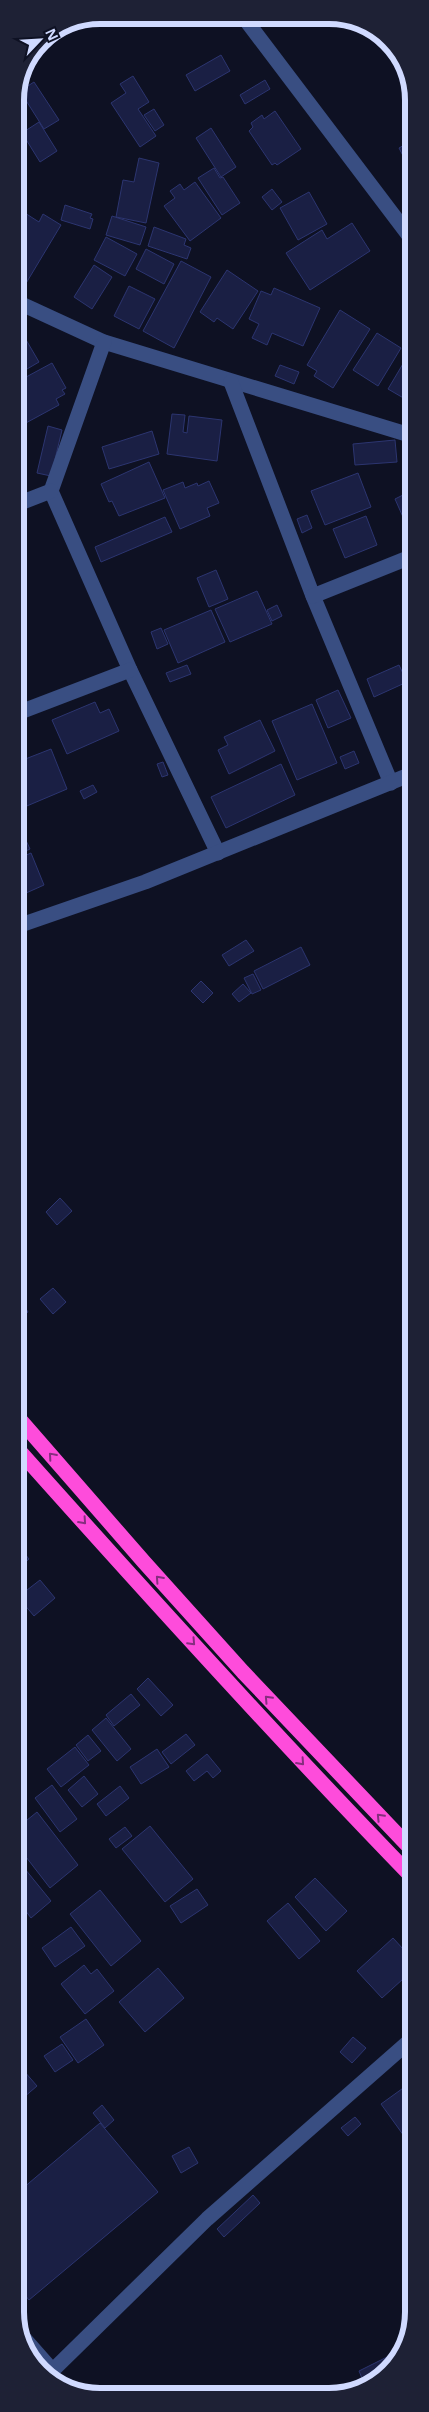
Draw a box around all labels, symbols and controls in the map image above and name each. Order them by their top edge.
north arrow [15,15,65,65]
text: N [41,25,63,43]
one-way arrow [49,1453,58,1462]
one-way arrow [77,1516,86,1525]
one-way arrow [155,1575,164,1584]
one-way arrow [186,1636,195,1645]
one-way arrow [265,1695,274,1704]
one-way arrow [296,1756,305,1765]
one-way arrow [377,1813,386,1822]

